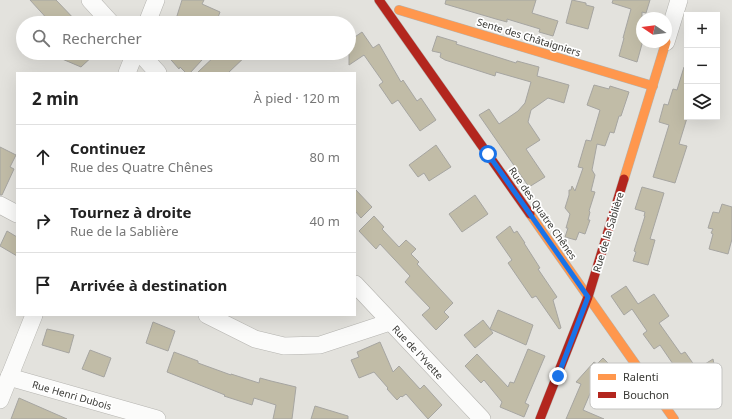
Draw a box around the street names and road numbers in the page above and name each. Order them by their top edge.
street label: Sente des Châtaigniers [475,15,583,60]
street label: Rue des Quatre Chênes [506,164,580,262]
street label: Rue de la Sablière [589,190,627,274]
street label: Rue de l'Yvette [389,322,447,382]
street label: Rue Henri Dubois [31,377,114,413]

